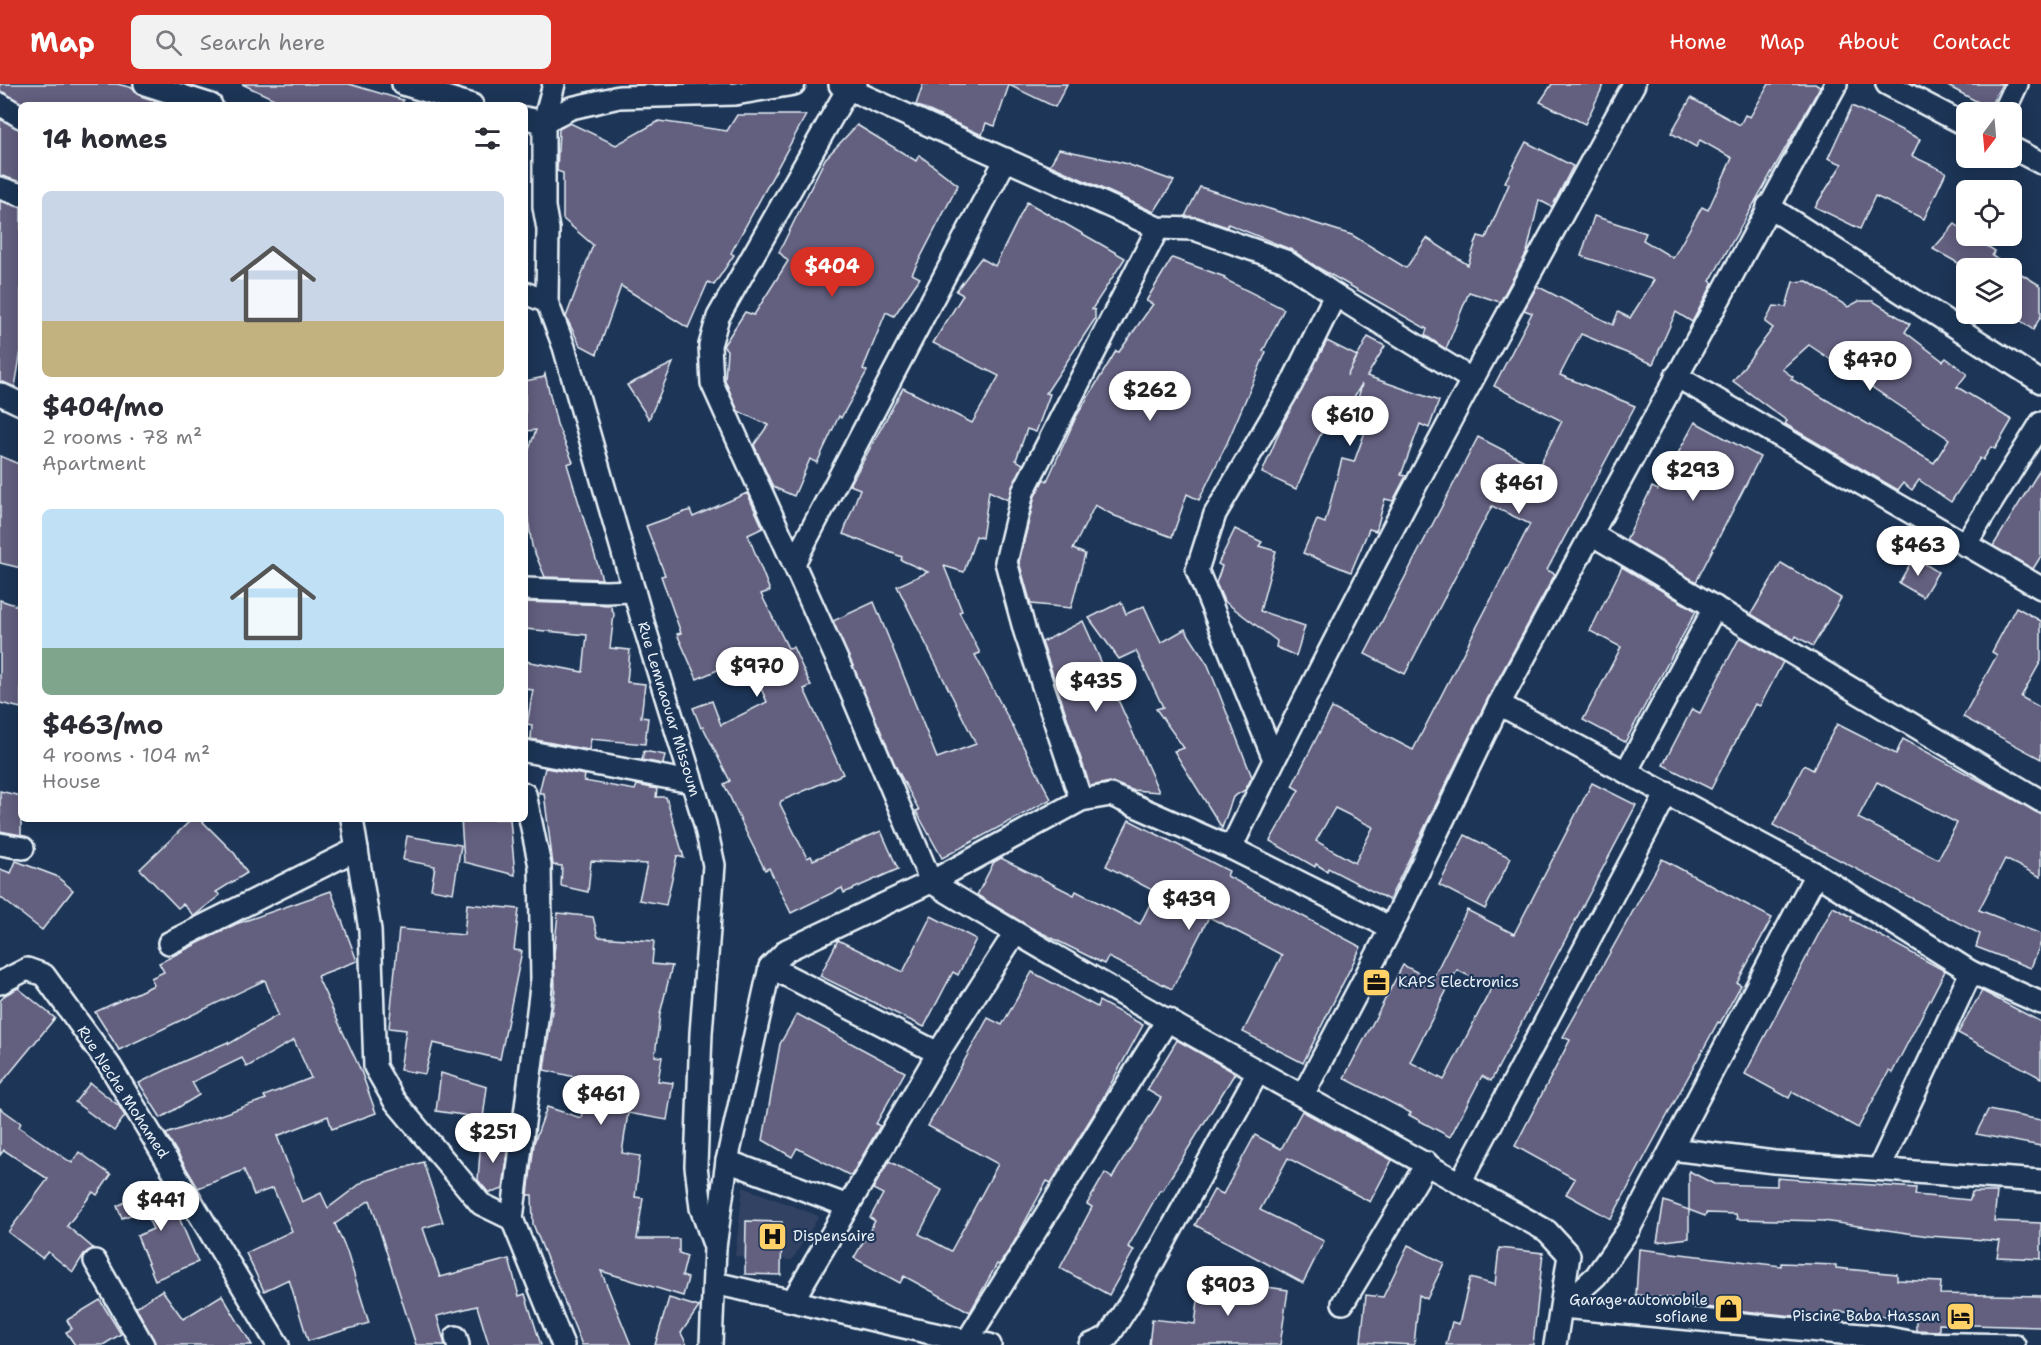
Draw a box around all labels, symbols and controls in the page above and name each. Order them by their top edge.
search box [131,15,551,69]
text: Map [30,23,95,61]
icon: search [152,26,185,59]
text: Search here [200,28,325,57]
text: Home [1669,28,1727,56]
text: Map [1760,28,1805,56]
text: About [1838,28,1899,56]
text: Contact [1932,28,2011,56]
north arrow [1956,102,2022,168]
map controls [1956,102,2022,324]
text: 14 homes [42,121,168,156]
icon: filters [471,122,504,155]
button: locate [1956,180,2022,246]
icon: home [219,230,327,338]
pin: $404 [796,247,868,298]
text: $404 [804,253,860,279]
button: layers [1956,258,2022,324]
pin: $470 [1834,341,1906,392]
text: $470 [1843,347,1897,373]
pin: $262 [1114,371,1186,422]
text: $262 [1123,377,1177,403]
text: $404/mo [42,389,164,424]
pin: $610 [1314,396,1386,447]
text: $610 [1326,402,1374,428]
text: 2 rooms · 78 m² [42,424,202,450]
text: Apartment [42,450,146,476]
pin: $293 [1657,451,1729,502]
text: $293 [1666,457,1720,483]
pin: $461 [1483,464,1555,515]
text: $461 [1495,470,1543,496]
pin: $463 [1882,526,1954,577]
text: $463 [1891,532,1945,558]
icon: home [219,548,327,656]
street label: Rue Lemnaouar Missoum [633,619,705,799]
pin: $970 [721,647,793,698]
text: $970 [730,653,784,679]
pin: $435 [1060,662,1132,713]
text: $435 [1070,668,1122,694]
text: $463/mo [42,707,163,742]
text: 4 rooms · 104 m² [42,742,210,768]
text: House [42,768,101,794]
pin: $439 [1153,880,1225,931]
text: $439 [1162,886,1216,912]
office icon: KAPS Electronics [1361,966,1393,998]
place label: KAPS Electronics [1398,972,1519,992]
street label: Rue Neche Mohamed [73,1022,174,1163]
pin: $461 [565,1075,637,1126]
text: $461 [577,1081,625,1107]
pin: $251 [457,1113,529,1164]
text: $251 [469,1119,517,1145]
pin: $441 [125,1181,197,1232]
text: $441 [136,1187,186,1213]
hospital icon: Dispensaire [756,1220,788,1252]
place label: Dispensaire [793,1226,875,1246]
pin: $903 [1192,1266,1264,1317]
text: $903 [1201,1272,1255,1298]
place label: Garage automobile sofiane [1569,1290,1708,1327]
shop icon: Garage automobile sofiane [1713,1293,1745,1325]
hotel icon: Piscine Baba Hassan [1945,1300,1977,1332]
place label: Piscine Baba Hassan [1792,1306,1940,1326]

